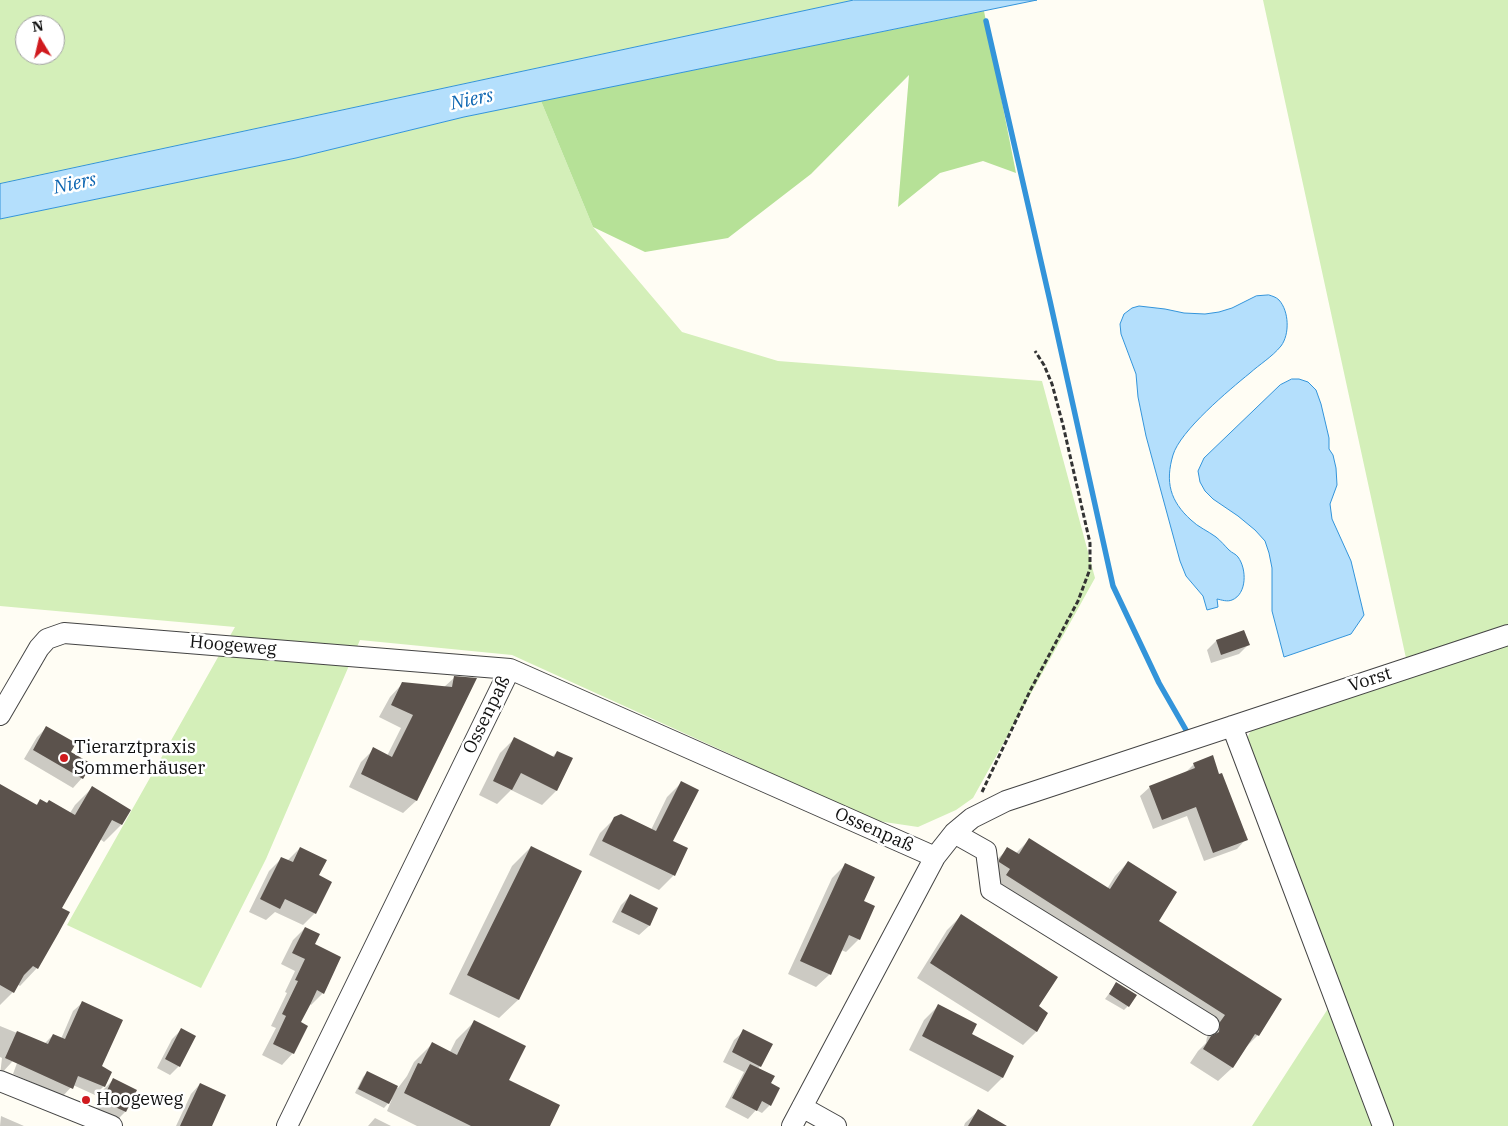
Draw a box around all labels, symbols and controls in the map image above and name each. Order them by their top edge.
north arrow [15,15,65,65]
text: N [31,16,45,36]
water label: Niers [449,84,495,116]
water label: Niers [52,168,98,200]
street label: Hoogeweg [189,631,277,661]
street label: Vorst [1346,663,1394,697]
street label: Ossenpaß [459,672,515,758]
place label: Tierarztpraxis Sommerhäuser [74,737,205,780]
marker: Tierarztpraxis Sommerhäuser [58,752,70,764]
street label: Ossenpaß [831,803,917,857]
place label: Hoogeweg [96,1089,183,1111]
marker: Hoogeweg [80,1094,92,1106]

